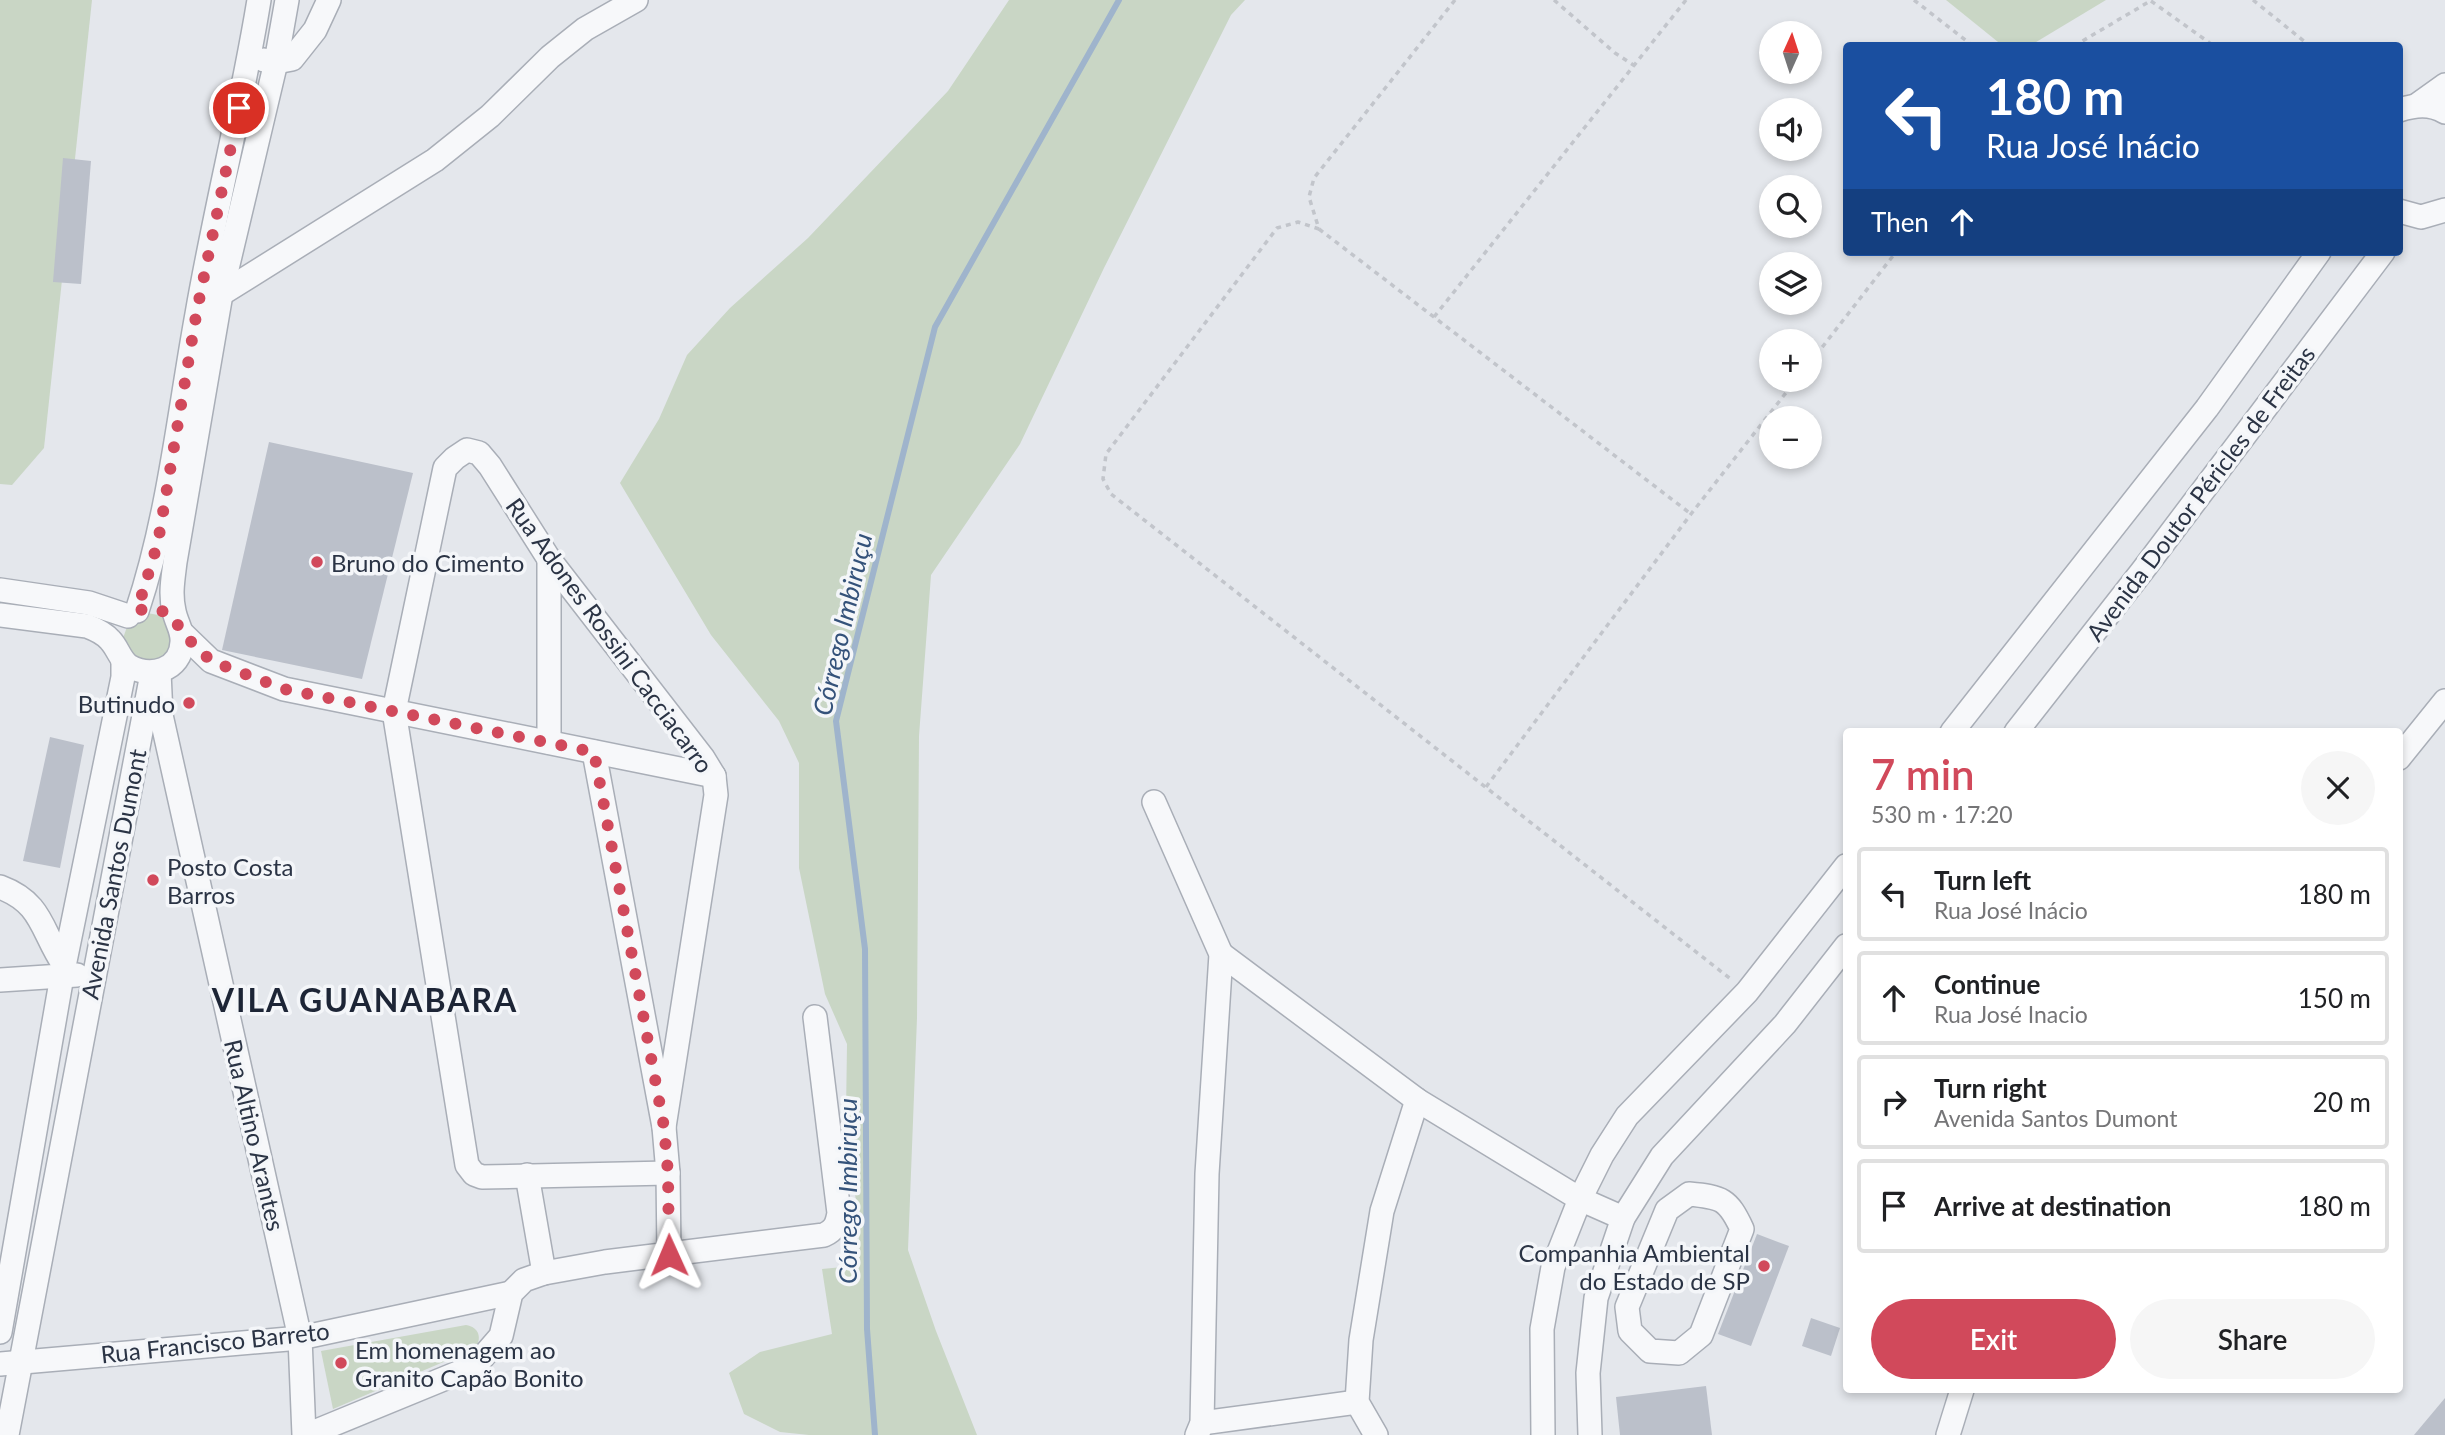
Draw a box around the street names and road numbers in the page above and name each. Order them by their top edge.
street label: Avenida Doutor Péricles de Freitas [2080,340,2320,646]
street label: Rua Adones Rossini Cacciacarro [500,492,720,778]
street label: Avenida Santos Dumont [75,746,152,1001]
street label: Rua Altino Arantes [219,1036,291,1234]
street label: Rua Francisco Barreto [99,1316,331,1368]

